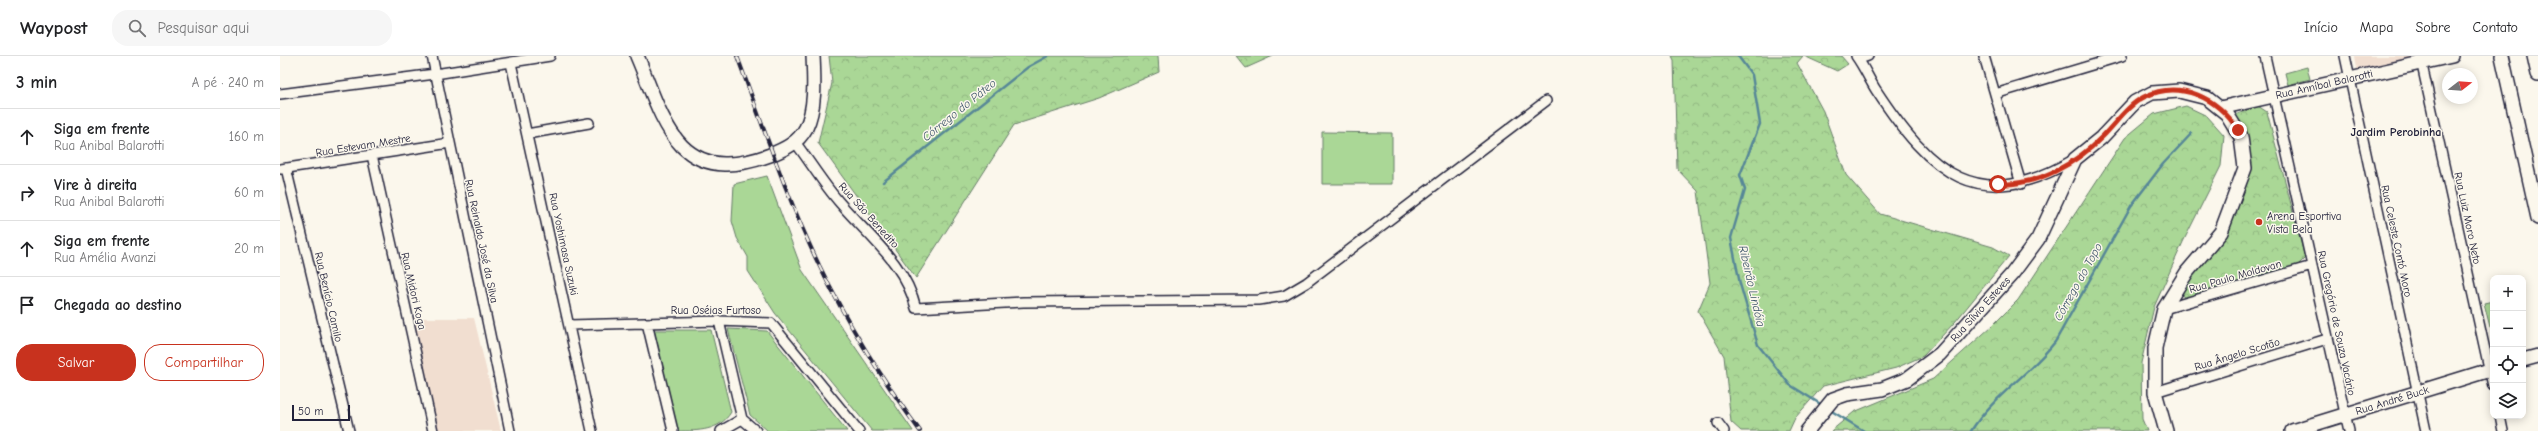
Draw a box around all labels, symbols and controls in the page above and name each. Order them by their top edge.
search box [112,10,392,46]
text: Waypost [20,17,88,39]
icon: search [126,17,148,39]
text: Pesquisar aqui [158,19,249,37]
text: Início [2304,19,2338,36]
text: Mapa [2360,19,2393,36]
text: Sobre [2415,19,2450,36]
text: Contato [2472,19,2518,36]
street label: Rua Anníbal Balarotti [2274,67,2374,102]
north arrow [2442,68,2478,104]
text: 3 min [16,73,57,92]
text: A pé · 240 m [192,75,264,90]
water label: Córrego do Páteo [919,76,999,144]
text: Siga em frente [54,120,150,138]
route end [2229,121,2247,139]
district label: Jardim Perobinha [2351,125,2441,139]
icon: ahead [16,126,38,148]
text: 160 m [229,129,264,144]
street label: Rua Estevam Mestre [315,131,412,159]
text: Rua Anibal Balarotti [54,138,164,153]
street label: Rua Luiz Moro Neto [2451,171,2484,265]
route start [1989,175,2007,193]
text: Vire à direita [54,176,137,194]
street label: Rua Reinaldo José da Silva [462,178,501,304]
street label: Rua São Benedito [836,180,902,251]
icon: right [16,182,38,204]
street label: Rua Celeste Contó Moro [2378,184,2415,299]
text: 60 m [234,185,264,200]
street label: Rua Yoshimasa Suzuki [546,192,581,297]
text: Rua Anibal Balarotti [54,194,164,209]
place label: Arena Esportiva Vista Bela [2267,210,2341,236]
marker: Arena Esportiva Vista Bela [2254,217,2264,227]
text: Siga em frente [54,232,150,250]
icon: ahead [16,238,38,260]
text: 20 m [234,241,264,256]
water label: Córrego do Topo [2051,241,2105,323]
water label: Ribeirão Lindóia [1736,244,1768,328]
street label: Rua Gregório de Souza Vacário [2315,249,2358,397]
text: Rua Amélia Avanzi [54,250,156,265]
street label: Rua Benício Camilo [312,251,345,344]
street label: Rua Midori Koga [398,251,429,331]
street label: Rua Paulo Moldovan [2187,257,2283,296]
street label: Rua Sílvio Esteves [1948,274,2013,345]
map controls [2490,275,2526,419]
button: + [2490,275,2526,311]
icon: arrive [16,294,38,316]
text: Chegada ao destino [54,296,182,314]
street label: Rua Oséias Furtoso [671,304,761,317]
button: − [2490,311,2526,347]
street label: Rua Ângelo Scotão [2193,334,2282,374]
button: Salvar [16,344,136,381]
button: Compartilhar [144,344,264,381]
button: locate [2490,347,2526,383]
street label: Rua André Buck [2354,383,2431,418]
button: layers [2490,383,2526,419]
scale bar [292,403,350,422]
text: 50 m [298,405,323,418]

